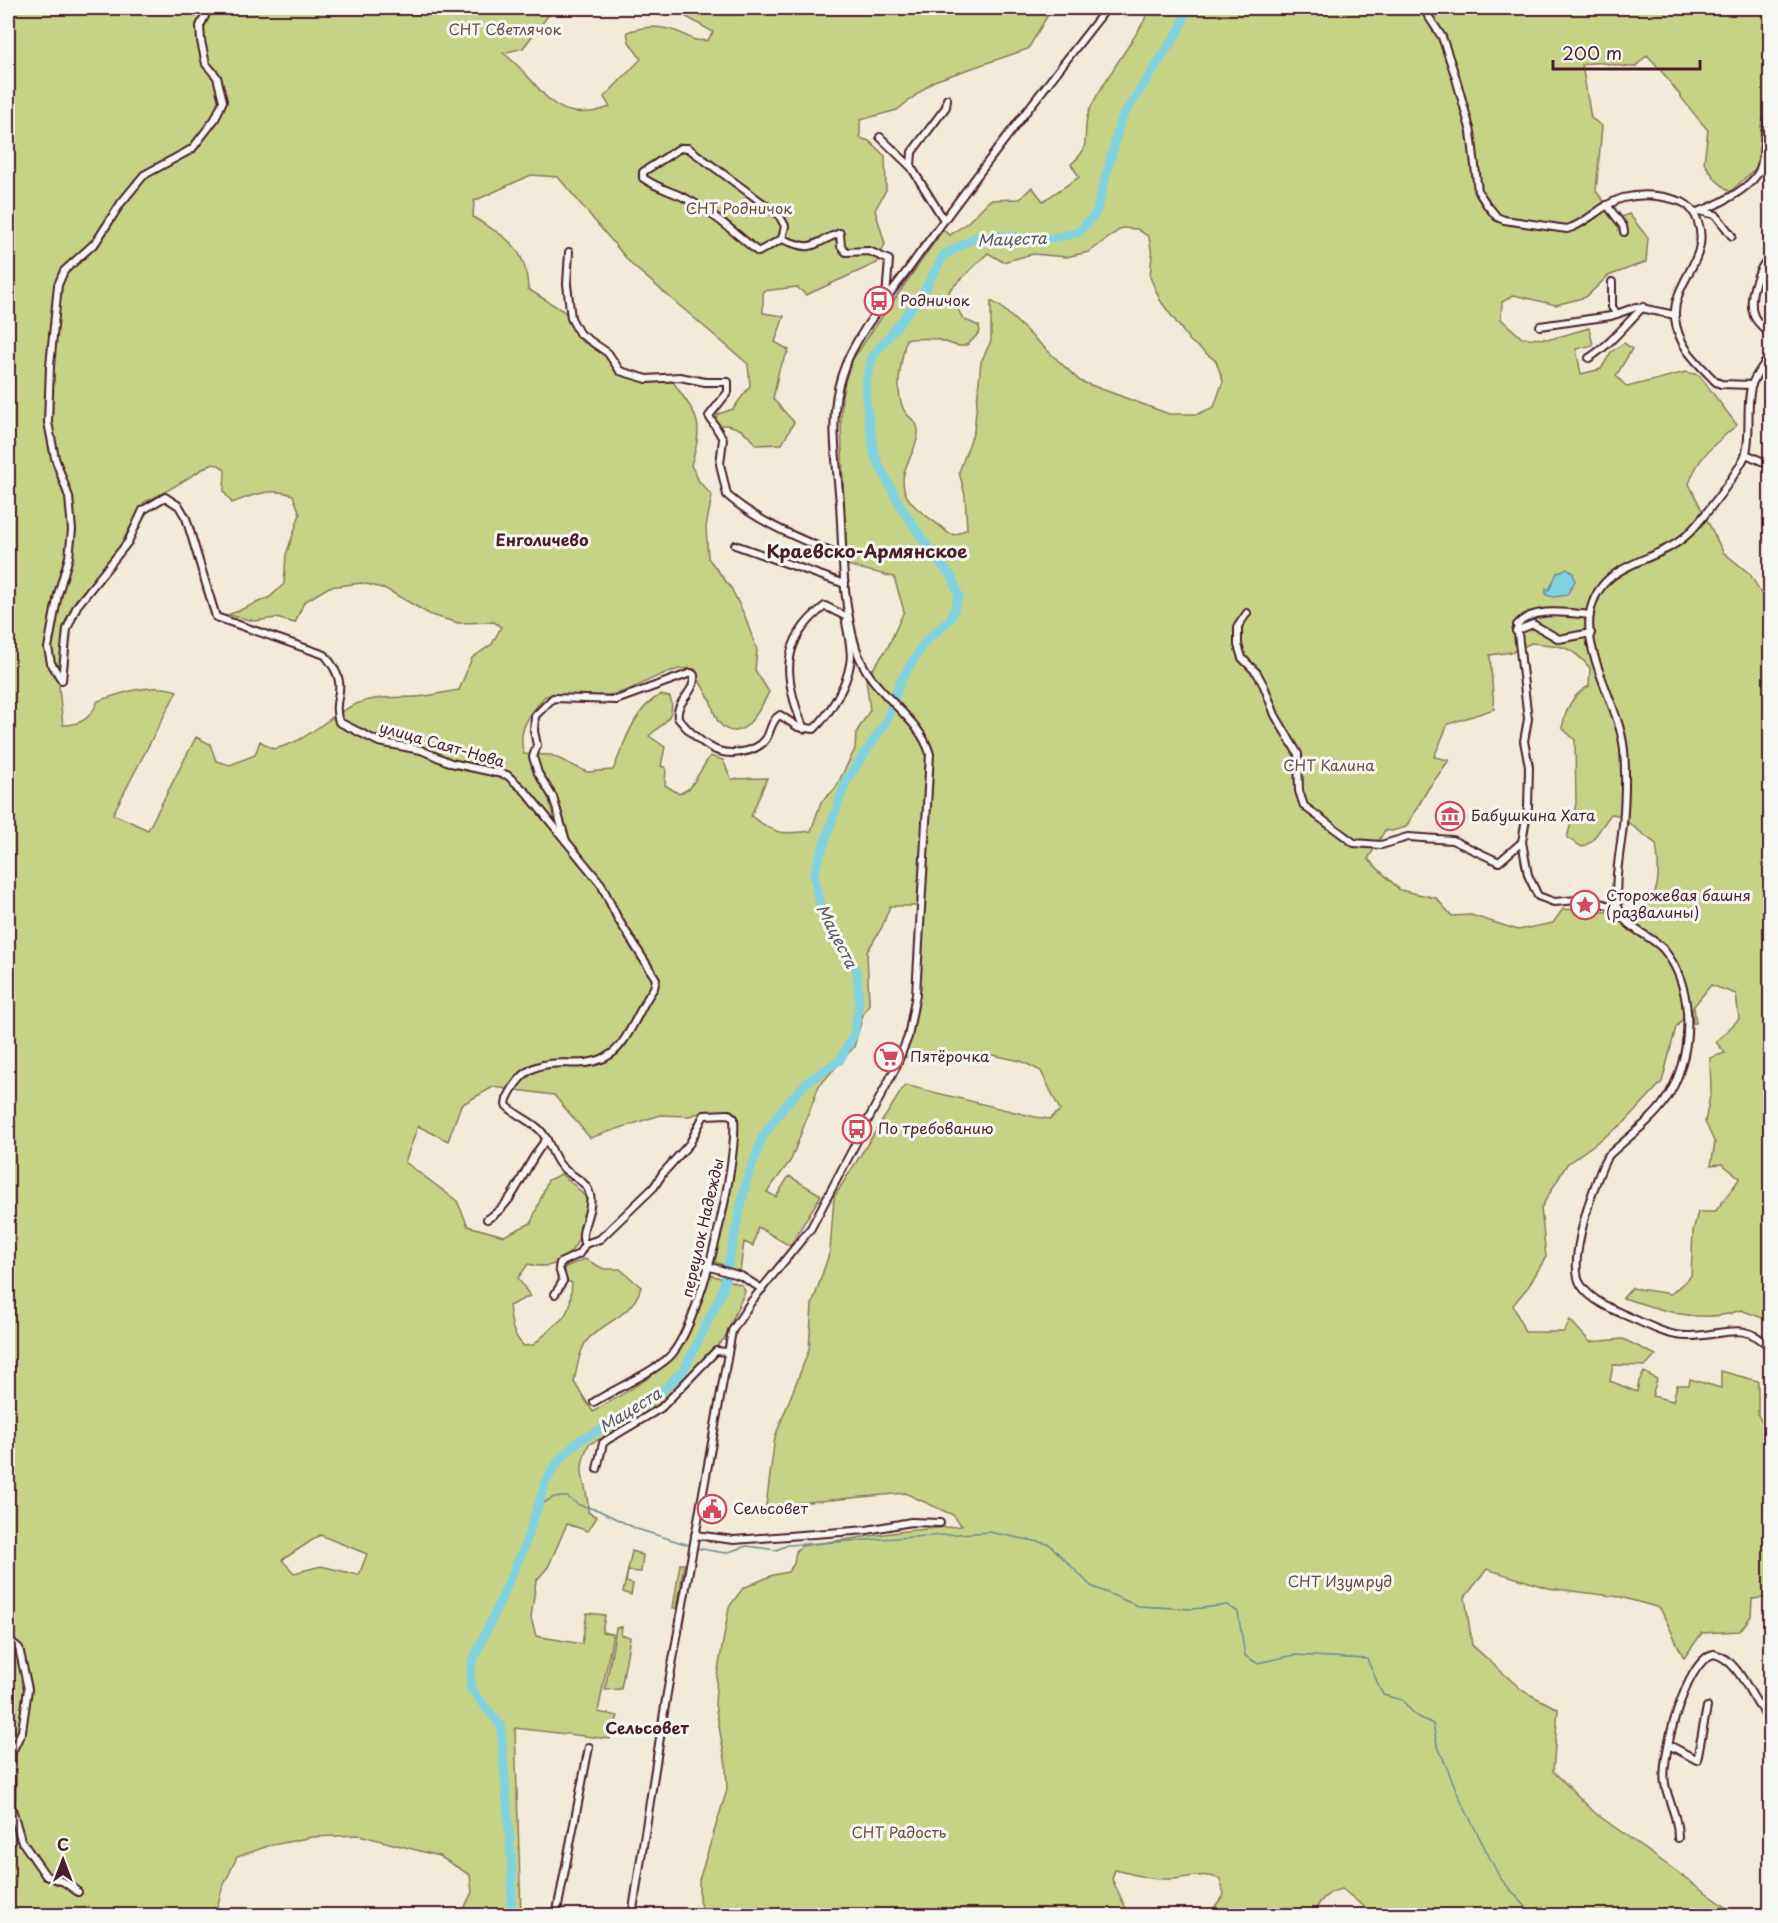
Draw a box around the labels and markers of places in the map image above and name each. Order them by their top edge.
bus stop icon: Родничок [863,285,895,317]
place label: Родничок [900,288,970,311]
museum icon: Бабушкина Хата [1434,800,1466,832]
place label: Бабушкина Хата [1471,803,1596,826]
place label: Сторожевая башня (развалины) [1606,883,1751,923]
place icon: Сторожевая башня (развалины) [1569,889,1601,921]
supermarket icon: Пятёрочка [873,1041,905,1073]
place label: Пятёрочка [910,1044,990,1067]
bus stop icon: По требованию [841,1113,873,1145]
place label: По требованию [878,1116,993,1139]
public building icon: Сельсовет [696,1493,728,1525]
place label: Сельсовет [733,1496,809,1519]

